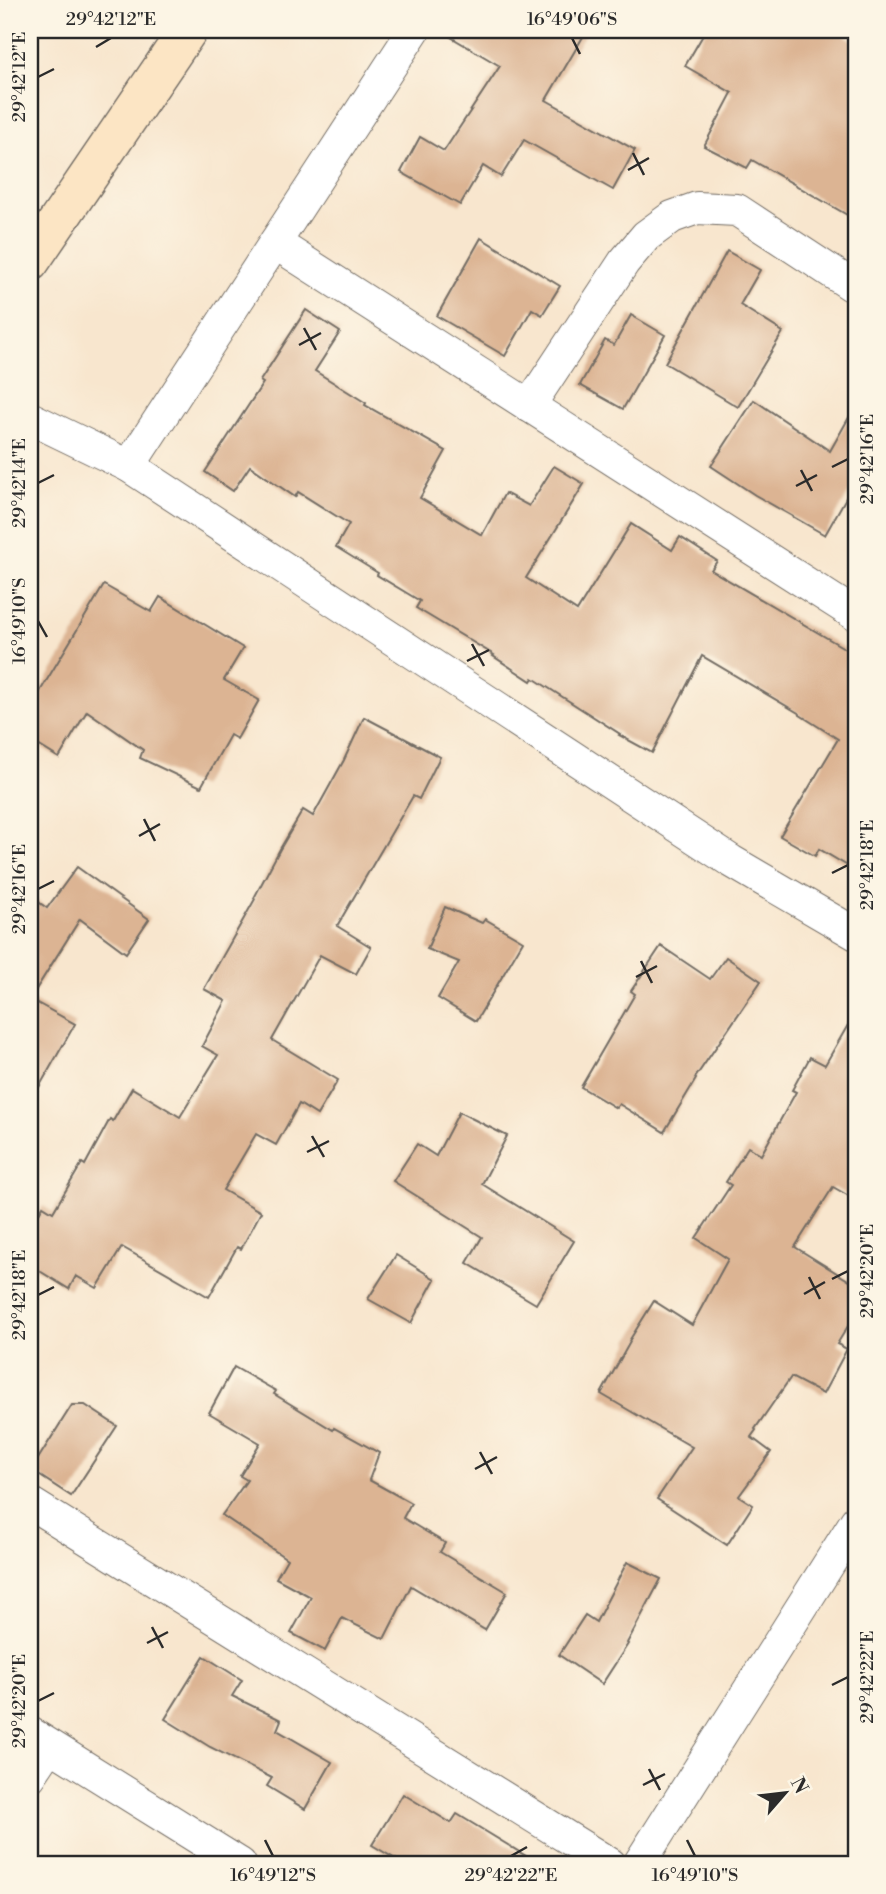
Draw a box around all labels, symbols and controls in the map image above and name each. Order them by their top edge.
text: 29°42'12"E [66,8,156,31]
text: 16°49'06"S [527,8,617,31]
text: 29°42'12"E [8,32,31,122]
text: 29°42'16"E [856,414,879,504]
text: 29°42'14"E [8,438,31,528]
text: 16°49'10"S [8,578,31,664]
text: 29°42'18"E [856,820,879,910]
text: 29°42'16"E [8,844,31,934]
text: 29°42'20"E [856,1224,879,1318]
text: 29°42'18"E [8,1250,31,1340]
text: 29°42'22"E [856,1631,879,1723]
text: 29°42'20"E [8,1654,31,1748]
north arrow [750,1758,820,1828]
text: N [785,1773,813,1798]
text: 16°49'12"S [230,1864,316,1887]
text: 29°42'22"E [465,1864,557,1887]
text: 16°49'10"S [652,1864,738,1887]

